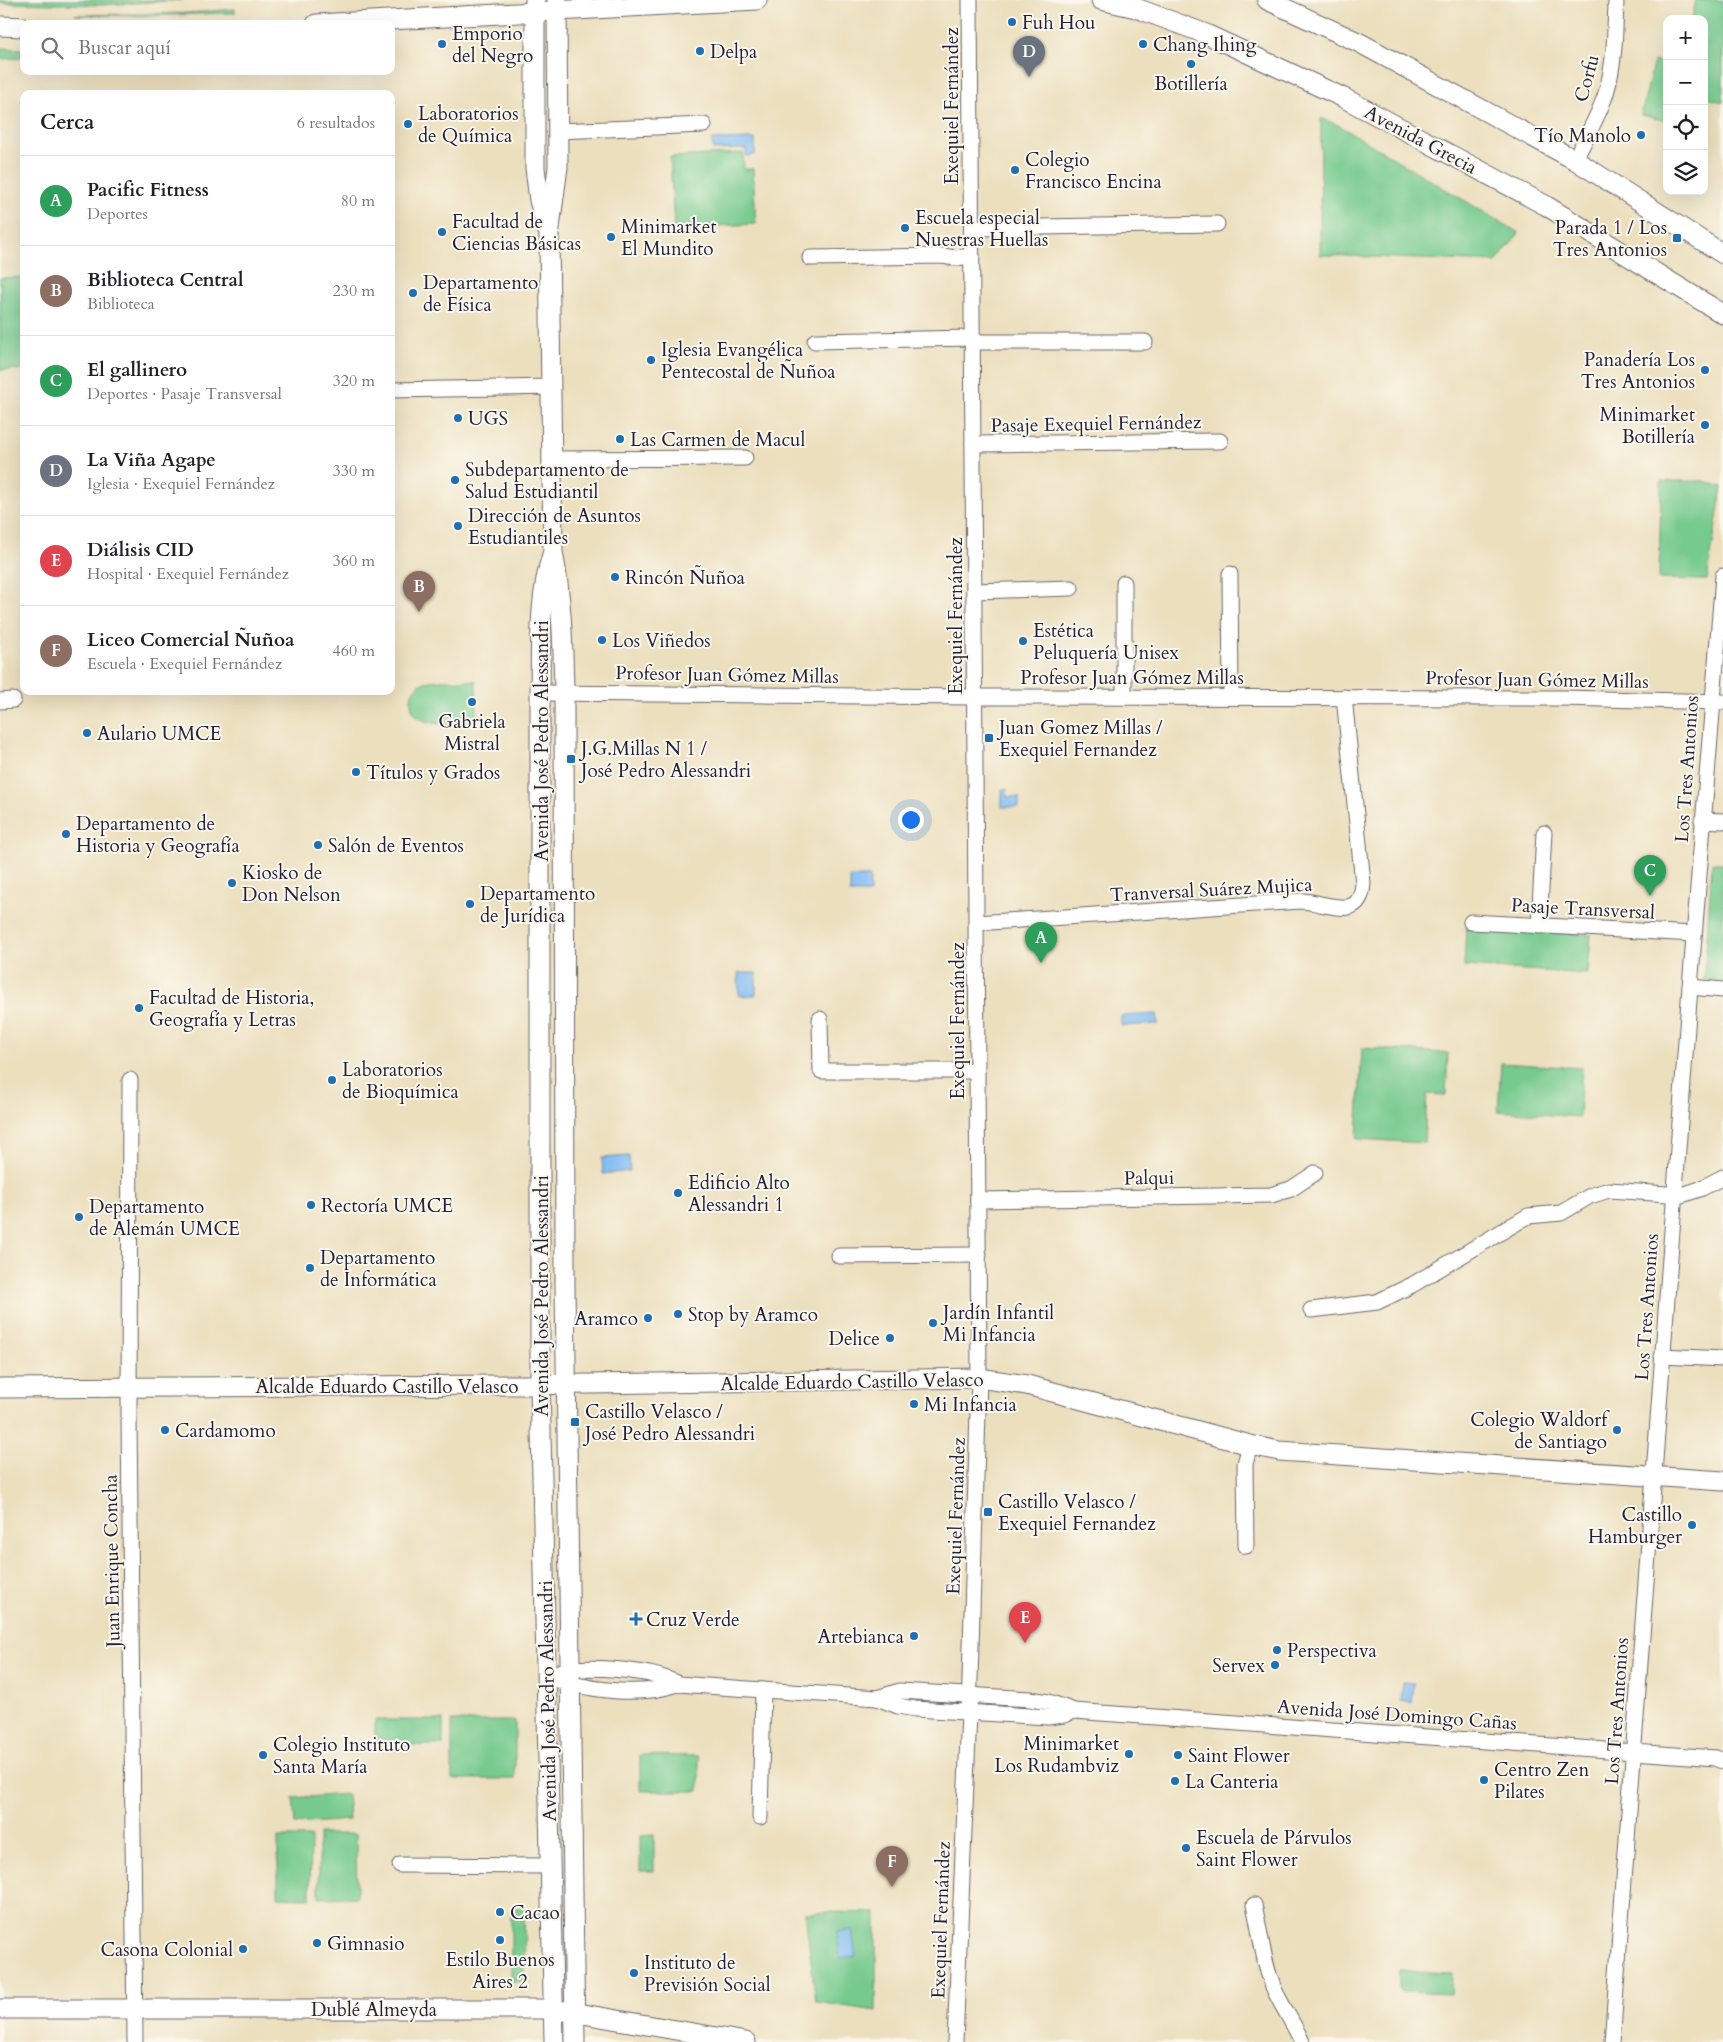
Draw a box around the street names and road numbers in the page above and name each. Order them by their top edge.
street label: Exequiel Fernández [939,27,965,185]
street label: Corfu [1568,52,1606,105]
street label: Avenida Grecia [1360,99,1481,181]
street label: Pasaje Exequiel Fernández [990,409,1202,439]
street label: Exequiel Fernández [943,537,969,695]
street label: Avenida José Pedro Alessandri [529,620,555,862]
street label: Profesor Juan Gómez Millas [615,660,839,690]
street label: Profesor Juan Gómez Millas [1020,665,1244,691]
street label: Profesor Juan Gómez Millas [1425,665,1649,695]
street label: Los Tres Antonios [1669,695,1705,844]
street label: Tranversal Suárez Mujica [1109,872,1313,908]
street label: Pasaje Transversal [1510,892,1656,926]
street label: Exequiel Fernández [945,942,971,1100]
street label: Palqui [1124,1165,1174,1191]
street label: Avenida José Pedro Alessandri [529,1175,555,1417]
street label: Los Tres Antonios [1629,1233,1665,1382]
street label: Alcalde Eduardo Castillo Velasco [720,1367,984,1397]
street label: Alcalde Eduardo Castillo Velasco [255,1374,519,1400]
street label: Exequiel Fernández [940,1436,972,1595]
street label: Juan Enrique Concha [97,1474,127,1651]
street label: Avenida José Pedro Alessandri [533,1580,563,1822]
street label: Los Tres Antonios [1599,1637,1635,1786]
street label: Avenida José Domingo Cañas [1276,1694,1518,1736]
street label: Exequiel Fernández [925,1840,957,1999]
street label: Dublé Almeyda [311,1997,437,2023]

